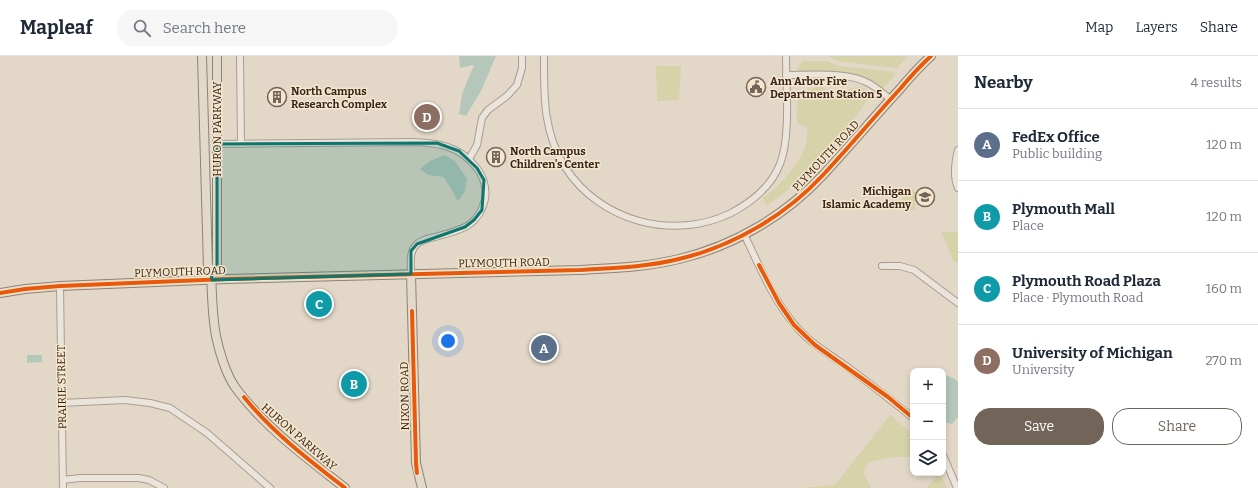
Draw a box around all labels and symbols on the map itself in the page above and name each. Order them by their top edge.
place label: Ann Arbor Fire Department Station 5 [770,75,882,101]
public building icon: Ann Arbor Fire Department Station 5 [745,76,767,98]
street label: HURON PARKWAY [211,80,224,177]
place label: North Campus Research Complex [291,85,388,111]
building icon: North Campus Research Complex [266,86,288,108]
pin: D [414,102,440,132]
street label: PLYMOUTH ROAD [790,118,862,194]
place label: North Campus Children's Center [510,145,600,171]
building icon: North Campus Children's Center [485,146,507,168]
place label: Michigan Islamic Academy [822,185,912,211]
school or university icon: Michigan Islamic Academy [914,186,936,208]
street label: PLYMOUTH ROAD [458,256,550,270]
street label: PLYMOUTH ROAD [134,264,226,280]
pin: C [306,289,332,319]
your location [438,331,458,351]
pin: A [531,333,557,363]
street label: PRAIRIE STREET [55,344,69,429]
street label: NIXON ROAD [398,361,412,430]
pin: B [341,369,367,399]
street label: HURON PARKWAY [259,401,340,474]

